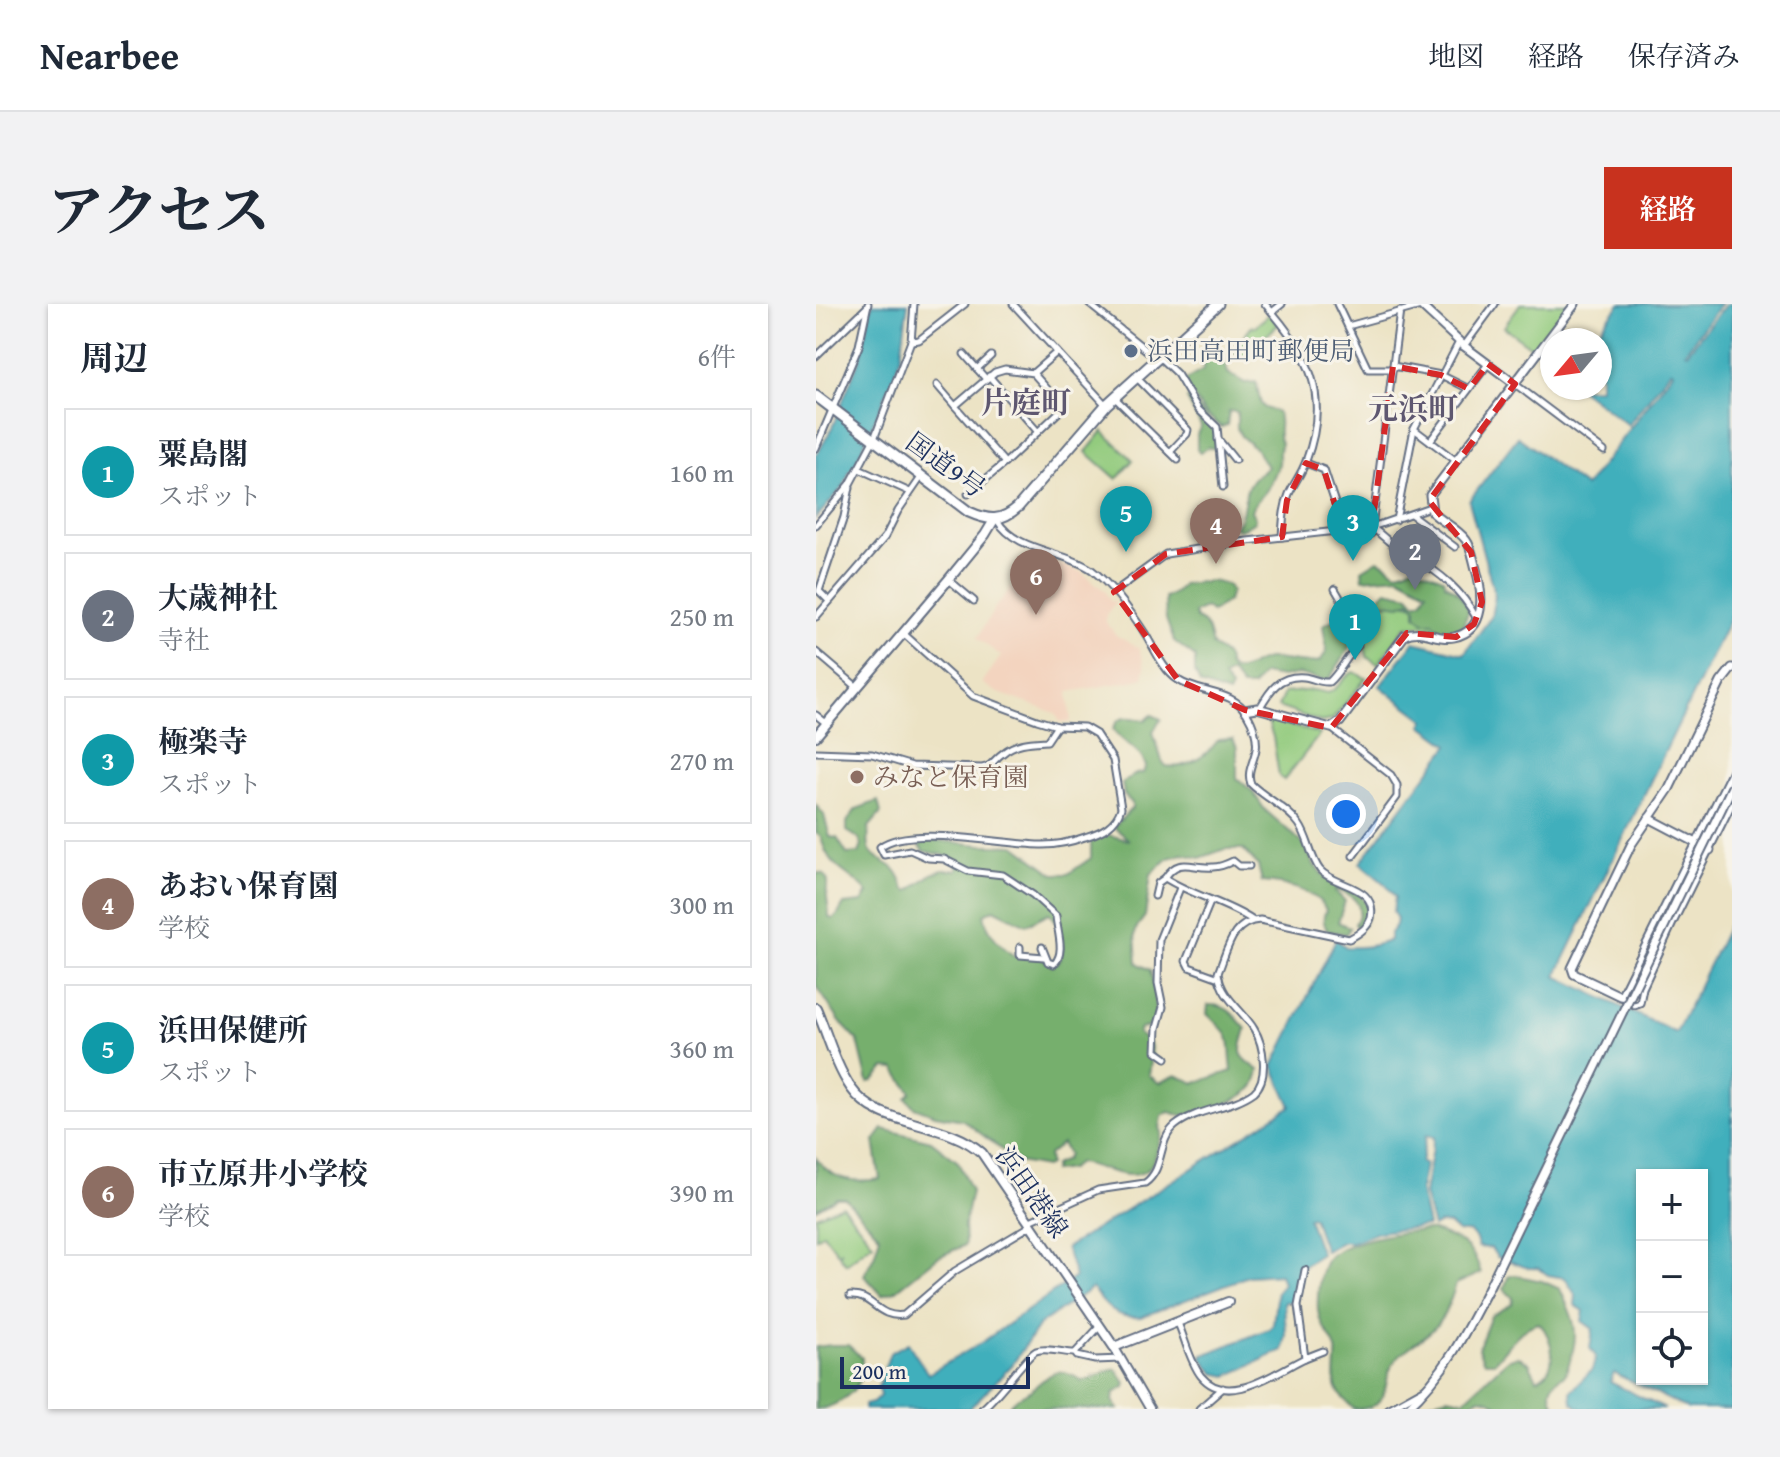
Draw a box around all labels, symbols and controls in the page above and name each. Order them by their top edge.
text: Nearbee [40,27,179,83]
text: 地図 [1428,35,1484,76]
text: 経路 [1528,35,1584,76]
text: 保存済み [1628,35,1740,76]
button: 経路 [1604,167,1732,249]
text: アクセス [48,168,270,251]
north arrow [1540,328,1612,400]
place label: 浜田高田町郵便局 [1147,331,1355,370]
text: 周辺 [80,333,148,382]
text: 6件 [697,337,736,376]
marker: 浜田高田町郵便局 [1122,342,1140,360]
district label: 片庭町 [981,380,1071,424]
district label: 元浜町 [1368,386,1458,430]
street label: 国道9号 [898,422,994,507]
text: 粟島閣 [158,431,248,475]
text: 1 [101,453,115,492]
text: 160 m [669,453,734,492]
text: スポット [158,476,262,515]
pin: 5 [1100,486,1152,552]
pin: 3 [1327,495,1379,561]
pin: 4 [1190,498,1242,564]
pin: 2 [1389,524,1441,590]
pin: 6 [1010,549,1062,615]
text: 大歳神社 [158,575,278,619]
pin: 1 [1329,594,1381,660]
text: 2 [101,597,115,636]
text: 250 m [669,597,734,636]
text: 寺社 [158,620,210,659]
text: 極楽寺 [158,719,248,763]
text: 3 [101,741,115,780]
text: 270 m [669,741,734,780]
place label: みなと保育園 [873,757,1029,796]
text: スポット [158,764,262,803]
marker: みなと保育園 [848,768,866,786]
your location [1326,794,1366,834]
text: あおい保育園 [158,863,338,907]
text: 4 [101,885,115,924]
text: 300 m [669,885,734,924]
text: 学校 [158,908,210,947]
text: 浜田保健所 [158,1007,308,1051]
text: 5 [101,1029,115,1068]
text: 360 m [669,1029,734,1068]
text: スポット [158,1052,262,1091]
street label: 浜田港線 [987,1138,1078,1246]
text: 市立原井小学校 [158,1151,368,1195]
map controls [1636,1169,1708,1385]
button: + [1636,1169,1708,1241]
text: 6 [101,1173,115,1212]
text: 390 m [669,1173,734,1212]
text: 学校 [158,1196,210,1235]
button: − [1636,1241,1708,1313]
button: locate [1636,1313,1708,1385]
scale bar [840,1353,1030,1389]
text: 200 m [852,1355,907,1387]

